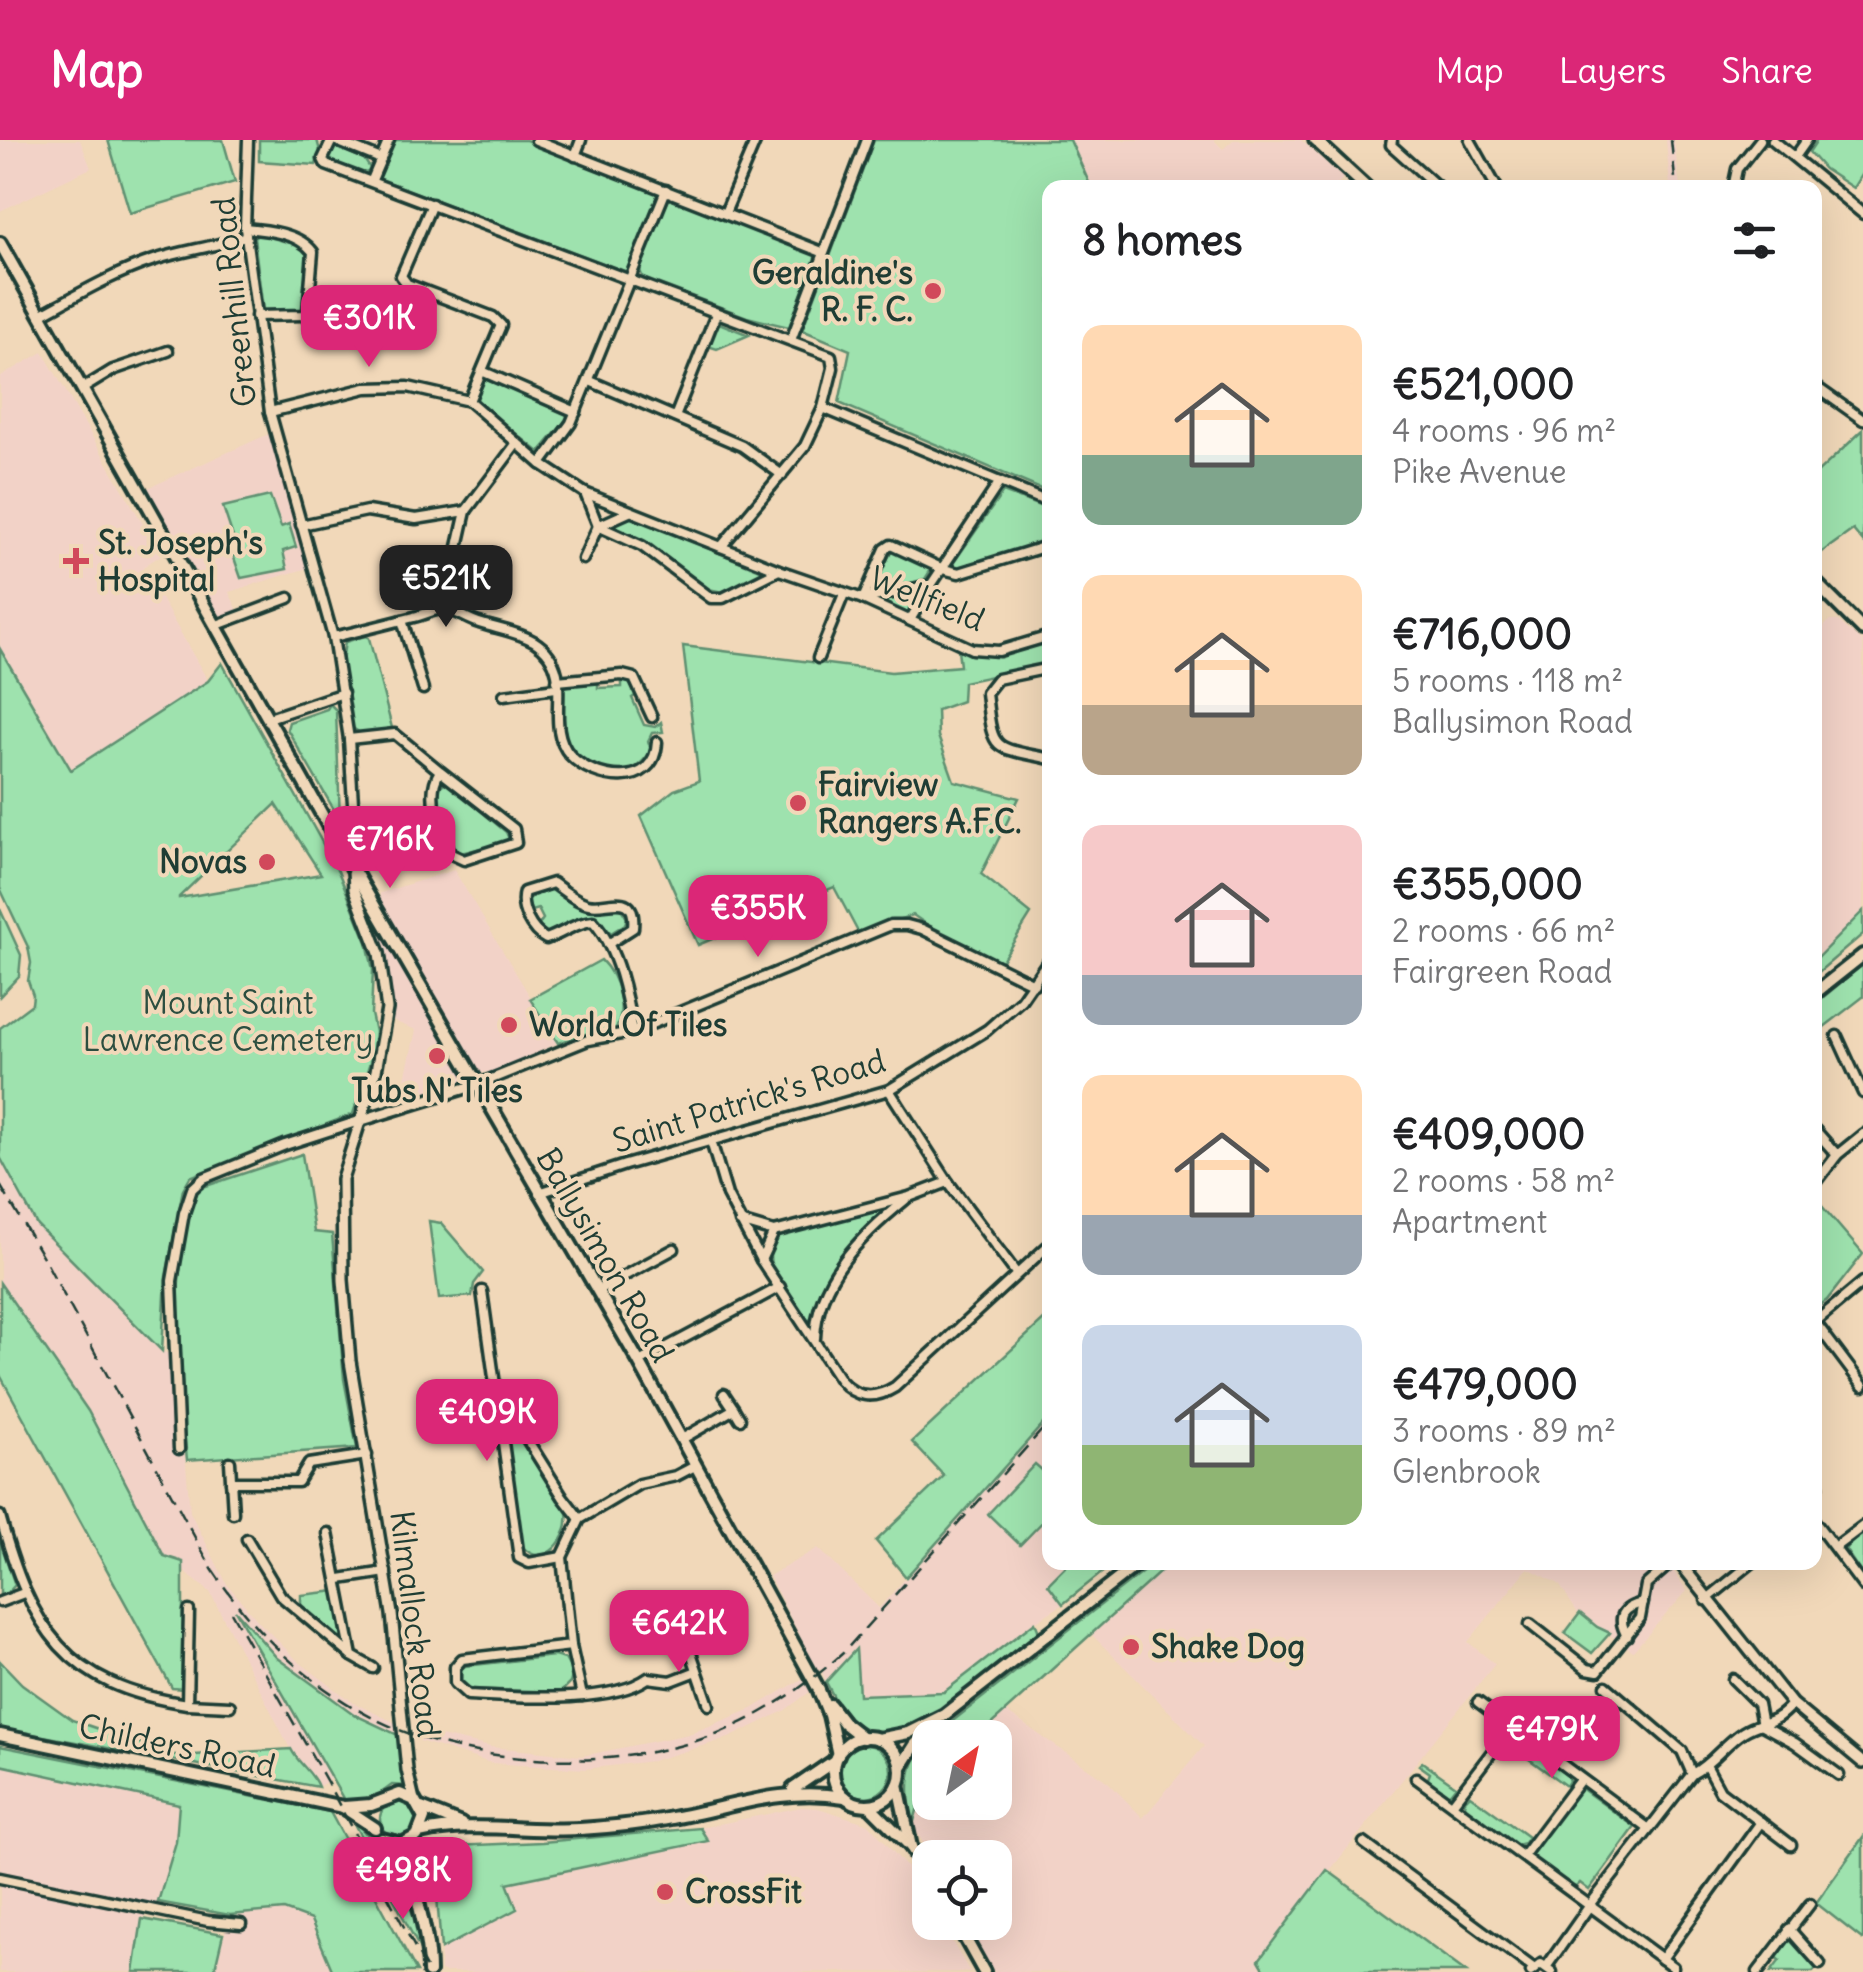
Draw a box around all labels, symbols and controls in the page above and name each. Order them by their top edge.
text: Map [50,40,143,100]
text: Map [1436,48,1504,92]
text: Layers [1559,48,1666,92]
text: Share [1721,48,1813,92]
street label: Greenhill Road [202,195,265,409]
icon: filters [1727,213,1782,268]
text: 8 homes [1082,214,1243,266]
place label: Geraldine's R. F. C. [752,252,913,330]
marker: Geraldine's R. F. C. [922,280,944,302]
pin: €301K [299,285,439,370]
text: €301K [323,297,415,338]
text: €521,000 [1392,358,1575,410]
icon: home [1162,365,1282,485]
text: 4 rooms · 96 m² [1392,410,1616,451]
text: Pike Avenue [1392,451,1567,492]
place label: St. Joseph's Hospital [98,522,263,600]
pin: €521K [376,545,516,630]
marker: St. Joseph's Hospital [63,548,89,574]
text: €521K [402,557,491,598]
street label: Wellfield [864,557,991,640]
text: €716,000 [1392,608,1572,660]
icon: home [1162,615,1282,735]
text: 5 rooms · 118 m² [1392,660,1623,701]
text: Ballysimon Road [1392,701,1633,742]
place label: Fairview Rangers A.F.C. [818,764,1022,842]
marker: Fairview Rangers A.F.C. [787,792,809,814]
pin: €716K [320,806,460,891]
text: €716K [346,818,434,859]
place label: Novas [159,841,247,882]
marker: Novas [256,851,278,873]
text: €355,000 [1392,858,1583,910]
icon: home [1162,865,1282,985]
pin: €355K [688,875,828,960]
text: €355K [710,887,806,928]
text: 2 rooms · 66 m² [1392,910,1615,951]
text: Fairgreen Road [1392,951,1612,992]
park label: Mount Saint Lawrence Cemetery [83,982,373,1060]
place label: World Of Tiles [529,1004,727,1045]
marker: World Of Tiles [498,1014,520,1036]
street label: Saint Patrick's Road [608,1040,890,1162]
marker: Tubs N' Tiles [426,1045,448,1067]
place label: Tubs N' Tiles [351,1070,523,1111]
text: €409,000 [1392,1108,1585,1160]
icon: home [1162,1115,1282,1235]
street label: Ballysimon Road [527,1140,683,1369]
text: 2 rooms · 58 m² [1392,1160,1615,1201]
text: Apartment [1392,1201,1547,1242]
text: €479,000 [1392,1358,1578,1410]
icon: home [1162,1365,1282,1485]
pin: €409K [417,1379,557,1464]
text: €409K [438,1391,536,1432]
text: 3 rooms · 89 m² [1392,1410,1616,1451]
text: Glenbrook [1392,1451,1541,1492]
street label: Kilmallock Road [381,1508,450,1740]
pin: €642K [609,1590,749,1675]
text: €642K [632,1602,726,1643]
place label: Shake Dog [1151,1626,1305,1667]
marker: Shake Dog [1120,1636,1142,1658]
pin: €479K [1482,1696,1622,1781]
street label: Childers Road [75,1705,279,1786]
text: €479K [1506,1708,1598,1749]
north arrow [912,1720,1012,1820]
map controls [912,1720,1012,1940]
pin: €498K [333,1837,473,1922]
button: locate [912,1840,1012,1940]
text: €498K [355,1849,451,1890]
place label: CrossFit [685,1871,802,1912]
marker: CrossFit [654,1881,676,1903]

